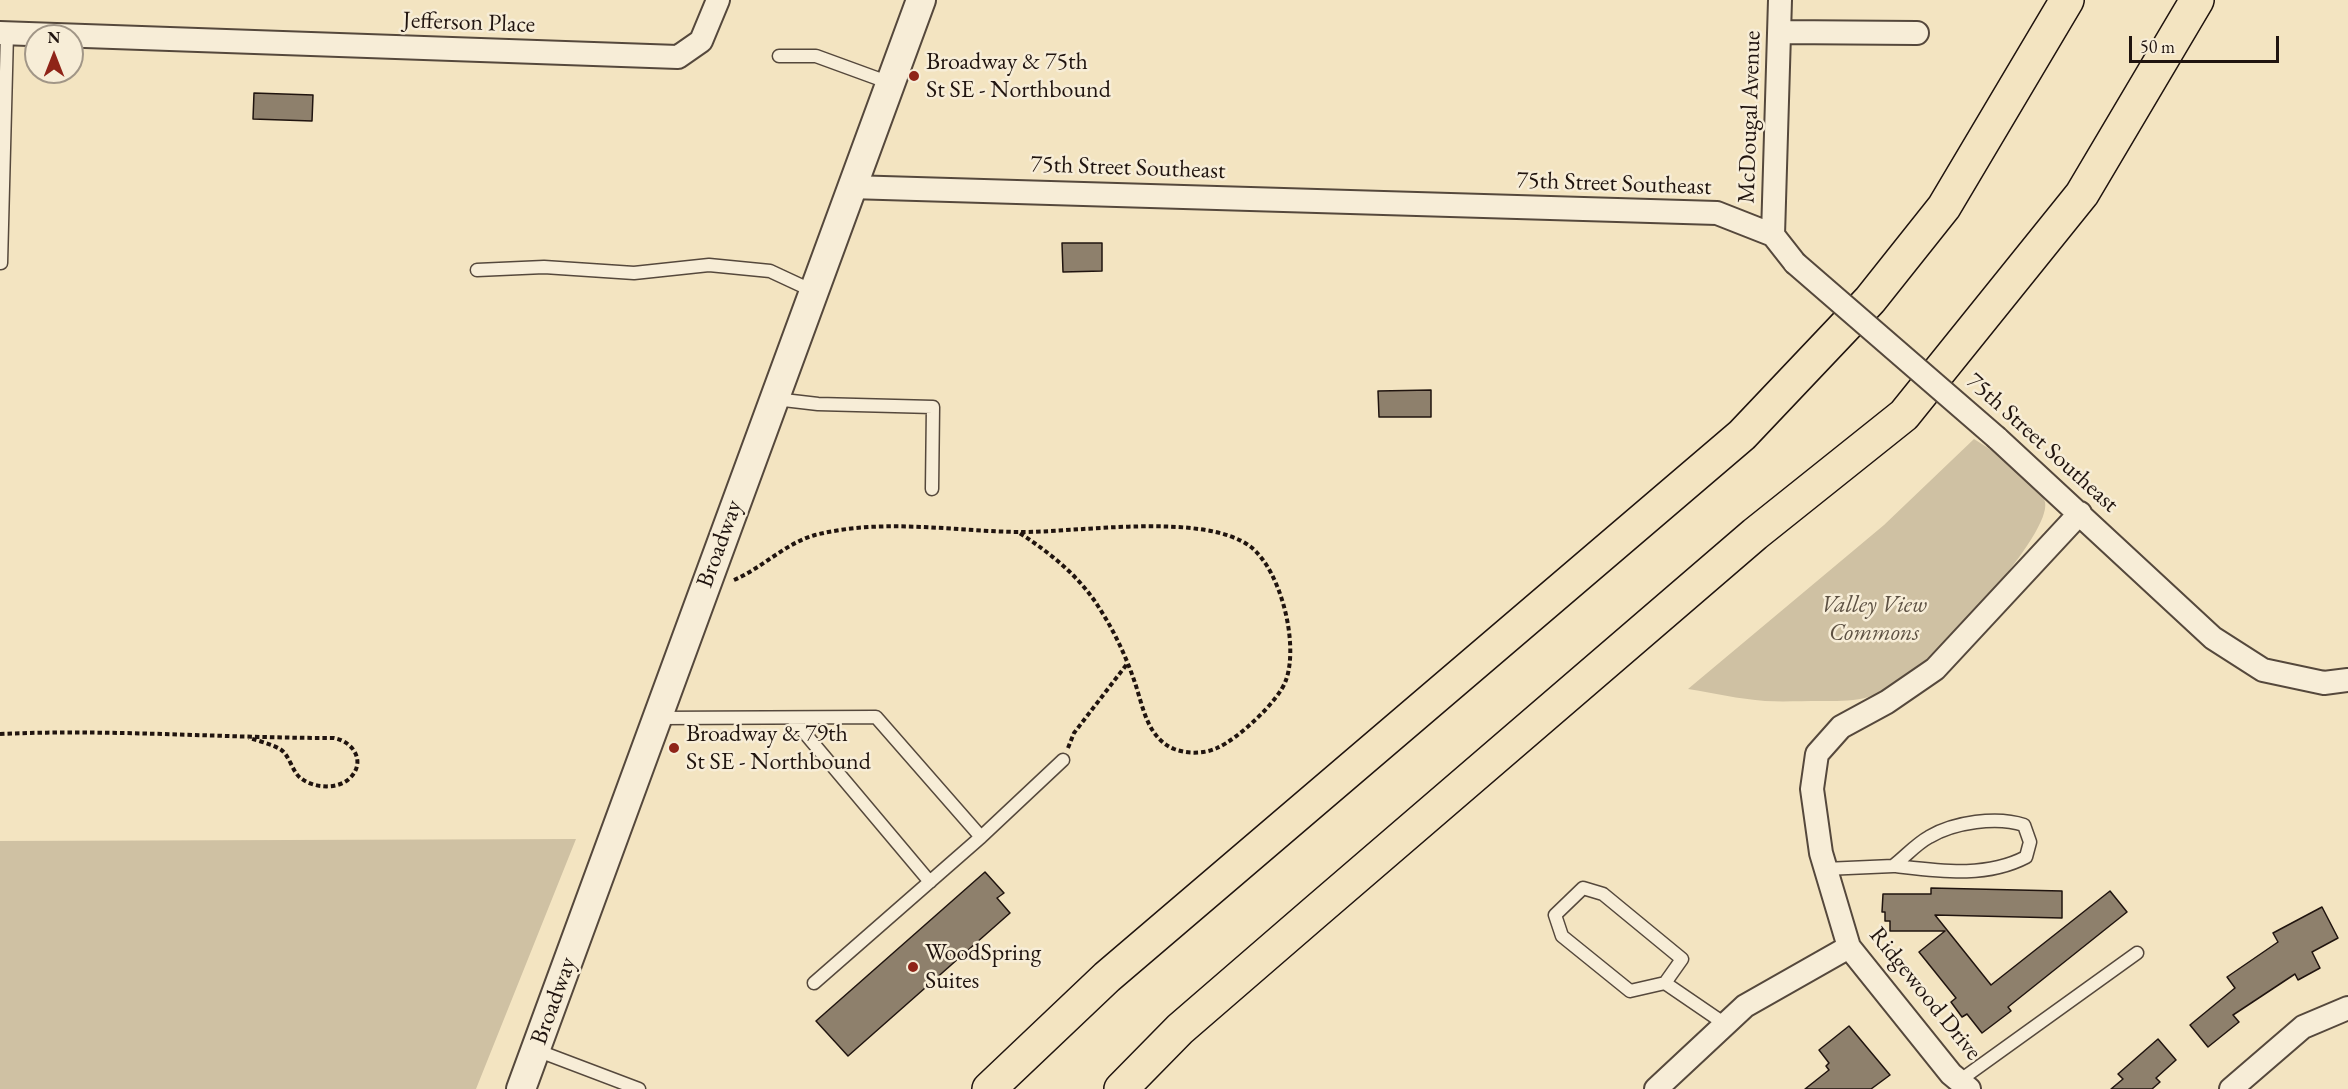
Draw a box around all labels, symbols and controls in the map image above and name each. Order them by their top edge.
street label: Jefferson Place [402,6,536,40]
north arrow [24,24,84,84]
scale bar [2132,24,2282,62]
text: N [48,27,60,48]
street label: McDougal Avenue [1733,30,1767,204]
text: 50 m [2140,35,2175,58]
place label: Broadway & 75th St SE - Northbound [926,48,1111,104]
marker: Broadway & 75th St SE - Northbound [907,69,921,83]
street label: 75th Street Southeast [1030,150,1226,186]
street label: 75th Street Southeast [1516,166,1712,202]
street label: 75th Street Southeast [1960,367,2124,519]
street label: Broadway [691,496,749,592]
park label: Valley View Commons [1821,591,1927,647]
place label: Broadway & 79th St SE - Northbound [686,720,871,776]
marker: Broadway & 79th St SE - Northbound [667,741,681,755]
street label: Ridgewood Drive [1863,922,1987,1066]
place label: WoodSpring Suites [925,939,1041,995]
street label: Broadway [525,953,583,1049]
marker: WoodSpring Suites [906,960,920,974]

